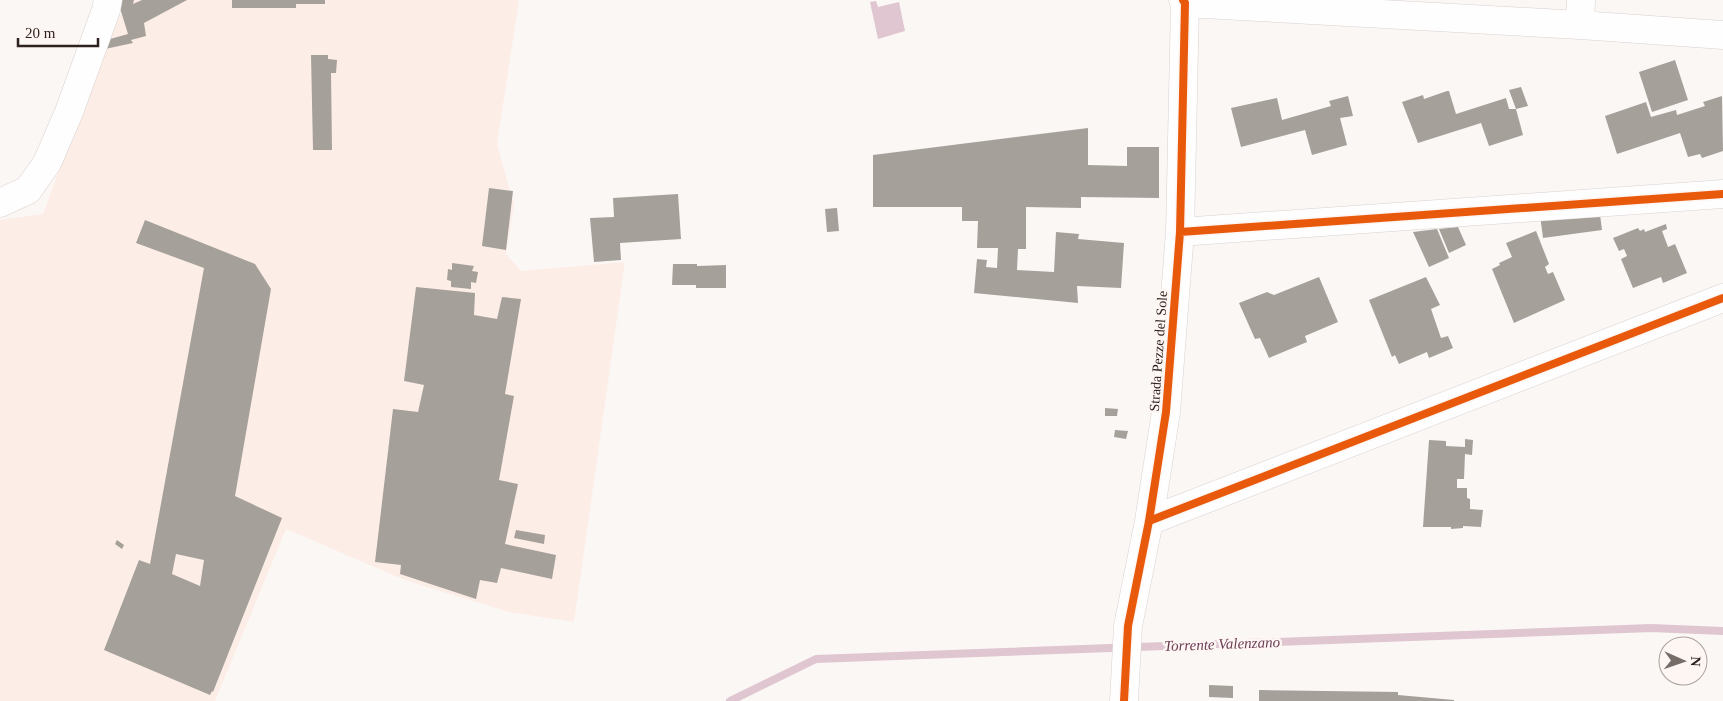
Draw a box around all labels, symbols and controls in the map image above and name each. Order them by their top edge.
scale bar [18,15,98,47]
text: 20 m [25,25,56,41]
street label: Strada Pezze del Sole [1147,290,1170,412]
water label: Torrente Valenzano [1164,634,1281,654]
north arrow [1658,636,1708,686]
text: N [1688,656,1703,667]

